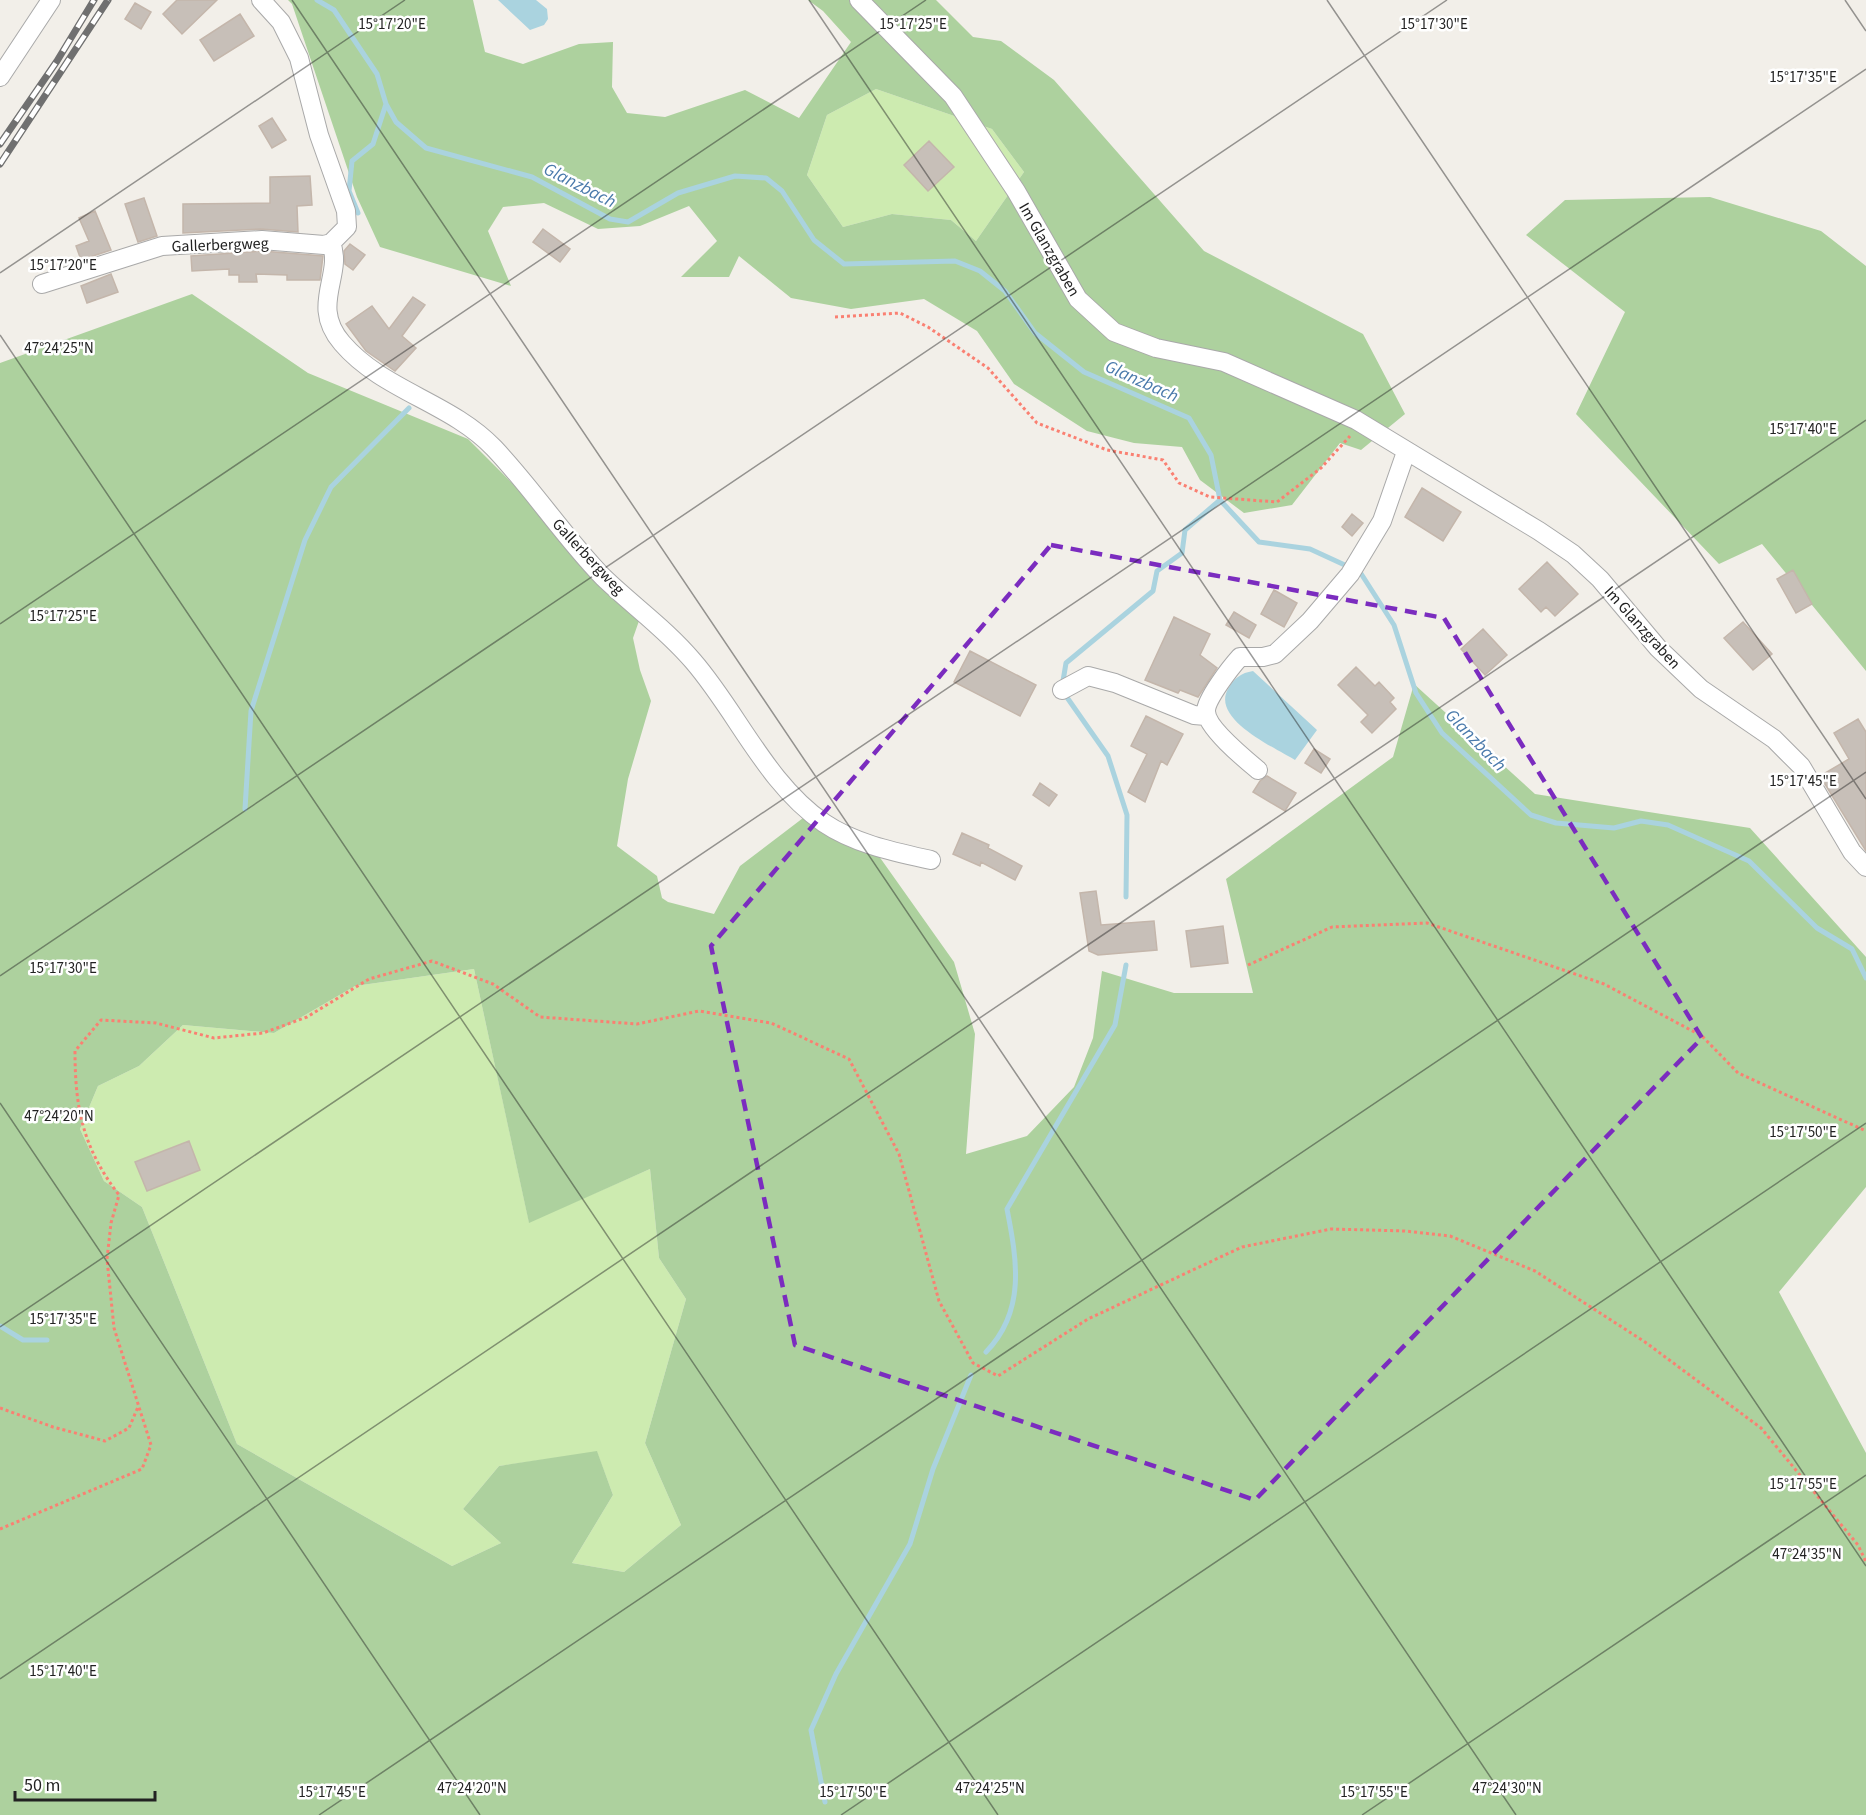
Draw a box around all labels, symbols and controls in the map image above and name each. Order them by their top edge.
text: 15°17'20"E [358,14,426,35]
text: 15°17'25"E [879,14,947,35]
text: 15°17'30"E [1400,14,1468,35]
text: 15°17'35"E [1769,67,1837,88]
water label: Glanzbach [539,157,620,214]
street label: Im Glanzgraben [1013,199,1085,300]
street label: Gallerbergweg [171,232,269,258]
text: 15°17'20"E [29,255,97,276]
text: 47°24'25"N [24,338,94,359]
water label: Glanzbach [1101,354,1183,409]
text: 15°17'40"E [1769,419,1837,440]
street label: Gallerbergweg [547,514,629,600]
street label: Im Glanzgraben [1599,581,1686,674]
text: 15°17'25"E [29,606,97,627]
water label: Glanzbach [1440,704,1512,777]
text: 15°17'45"E [1769,771,1837,792]
text: 15°17'30"E [29,958,97,979]
text: 47°24'20"N [24,1106,94,1127]
text: 15°17'50"E [1769,1122,1837,1143]
text: 15°17'35"E [29,1309,97,1330]
text: 15°17'55"E [1769,1474,1837,1495]
text: 47°24'35"N [1772,1544,1842,1565]
text: 15°17'40"E [29,1661,97,1682]
scale bar [15,1764,154,1802]
text: 50 m [24,1773,60,1798]
text: 47°24'20"N [437,1778,507,1799]
text: 47°24'25"N [955,1778,1025,1799]
text: 47°24'30"N [1472,1778,1542,1799]
text: 15°17'45"E [298,1782,366,1803]
text: 15°17'50"E [819,1782,887,1803]
text: 15°17'55"E [1340,1782,1408,1803]

